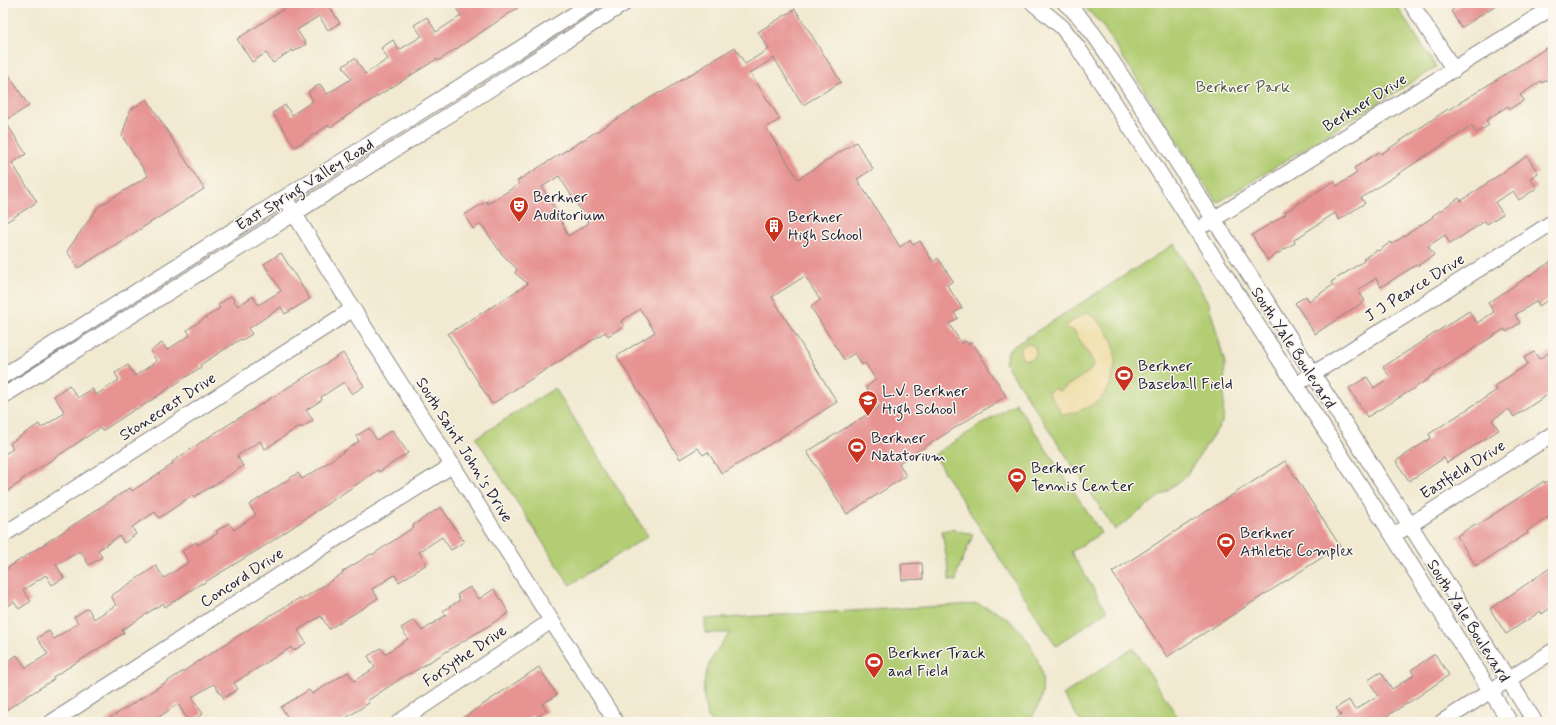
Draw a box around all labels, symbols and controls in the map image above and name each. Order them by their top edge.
street label: Berkner Drive [1319,69,1411,137]
park label: Berkner Park [1196,77,1290,98]
street label: East Spring Valley Road [232,134,378,237]
place label: Berkner Auditorium [533,187,605,226]
theatre icon: Berkner Auditorium [508,195,530,223]
place label: Berkner High School [788,207,863,247]
building icon: Berkner High School [763,215,785,243]
street label: J J Pearce Drive [1361,249,1469,327]
street label: South Yale Boulevard [1246,283,1340,413]
place label: Berkner Baseball Field [1138,356,1233,395]
sports icon: Berkner Baseball Field [1113,364,1135,392]
street label: Stonecrest Drive [116,368,220,446]
street label: South Saint John's Drive [411,373,517,527]
place label: L.V. Berkner High School [882,381,968,421]
school or university icon: L.V. Berkner High School [857,389,879,417]
place label: Berkner Natatorium [871,428,946,467]
street label: Eastfield Drive [1416,435,1510,505]
sports icon: Berkner Natatorium [846,436,868,464]
place label: Berkner Tennis Center [1031,458,1134,497]
sports icon: Berkner Tennis Center [1006,466,1028,494]
place label: Berkner Athletic Complex [1240,523,1353,562]
sports icon: Berkner Athletic Complex [1215,531,1237,559]
street label: Concord Drive [196,543,288,613]
street label: South Yale Boulevard [1422,555,1514,687]
street label: Forsythe Drive [419,620,512,692]
place label: Berkner Track and Field [888,643,986,682]
sports icon: Berkner Track and Field [863,651,885,679]

